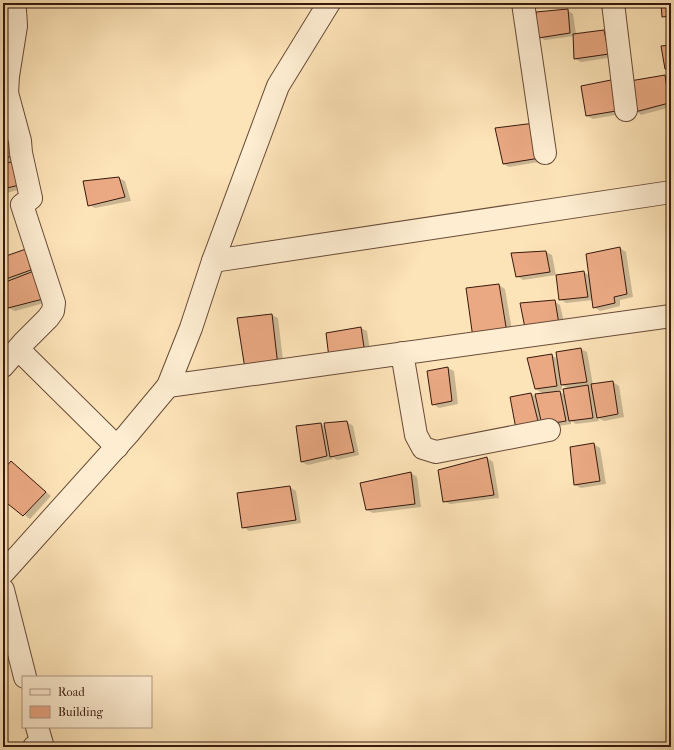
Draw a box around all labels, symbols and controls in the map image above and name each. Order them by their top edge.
legend [22,676,152,728]
text: Road [58,685,85,699]
text: Building [58,705,103,719]

